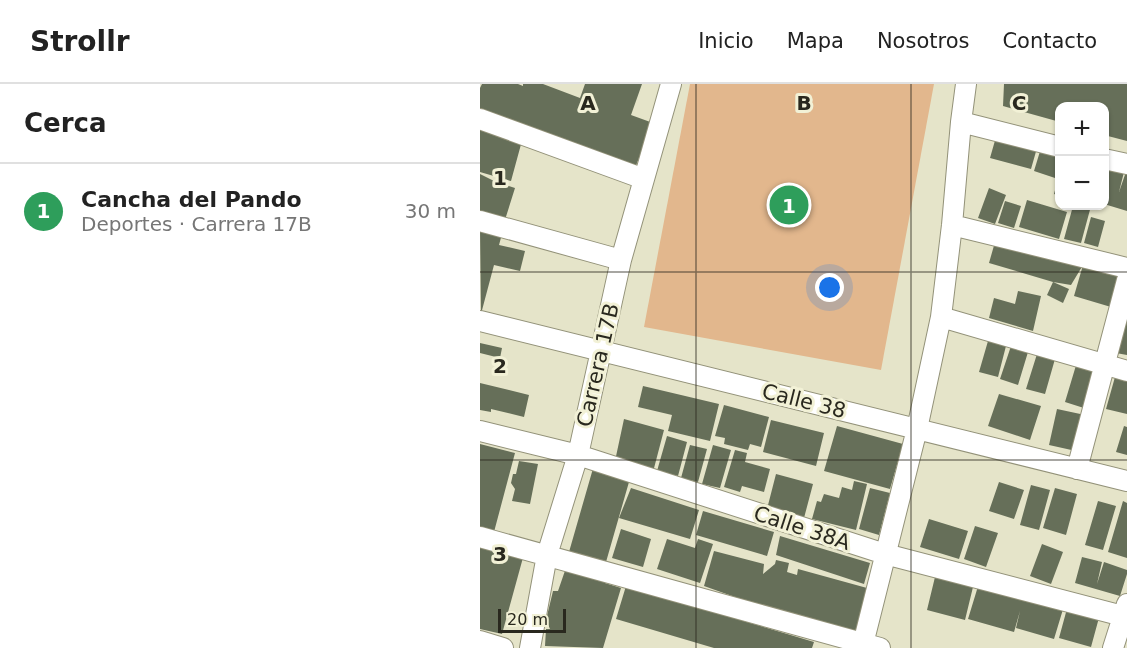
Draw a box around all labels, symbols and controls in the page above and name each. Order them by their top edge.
text: Strollr [30,25,130,58]
text: Inicio [698,29,754,53]
text: Mapa [787,29,844,53]
text: Nosotros [877,29,969,53]
text: Contacto [1002,29,1097,53]
text: A [580,91,596,115]
text: B [796,91,812,115]
text: C [1012,91,1026,115]
map controls [1055,102,1109,210]
button: + [1055,102,1109,156]
text: Cerca [24,108,107,138]
button: − [1055,156,1109,210]
text: 1 [493,166,507,190]
pin: 1 [770,182,808,228]
text: Cancha del Pando [81,187,302,212]
text: 1 [37,199,50,223]
text: 30 m [405,199,456,223]
text: Deportes · Carrera 17B [81,212,312,236]
your location [815,273,844,302]
street label: Carrera 17B [572,301,624,429]
text: 2 [493,354,507,378]
street label: Calle 38 [760,379,848,423]
street label: Calle 38A [751,501,854,555]
text: 3 [493,542,507,566]
scale bar [498,606,566,634]
text: 20 m [507,610,548,629]

